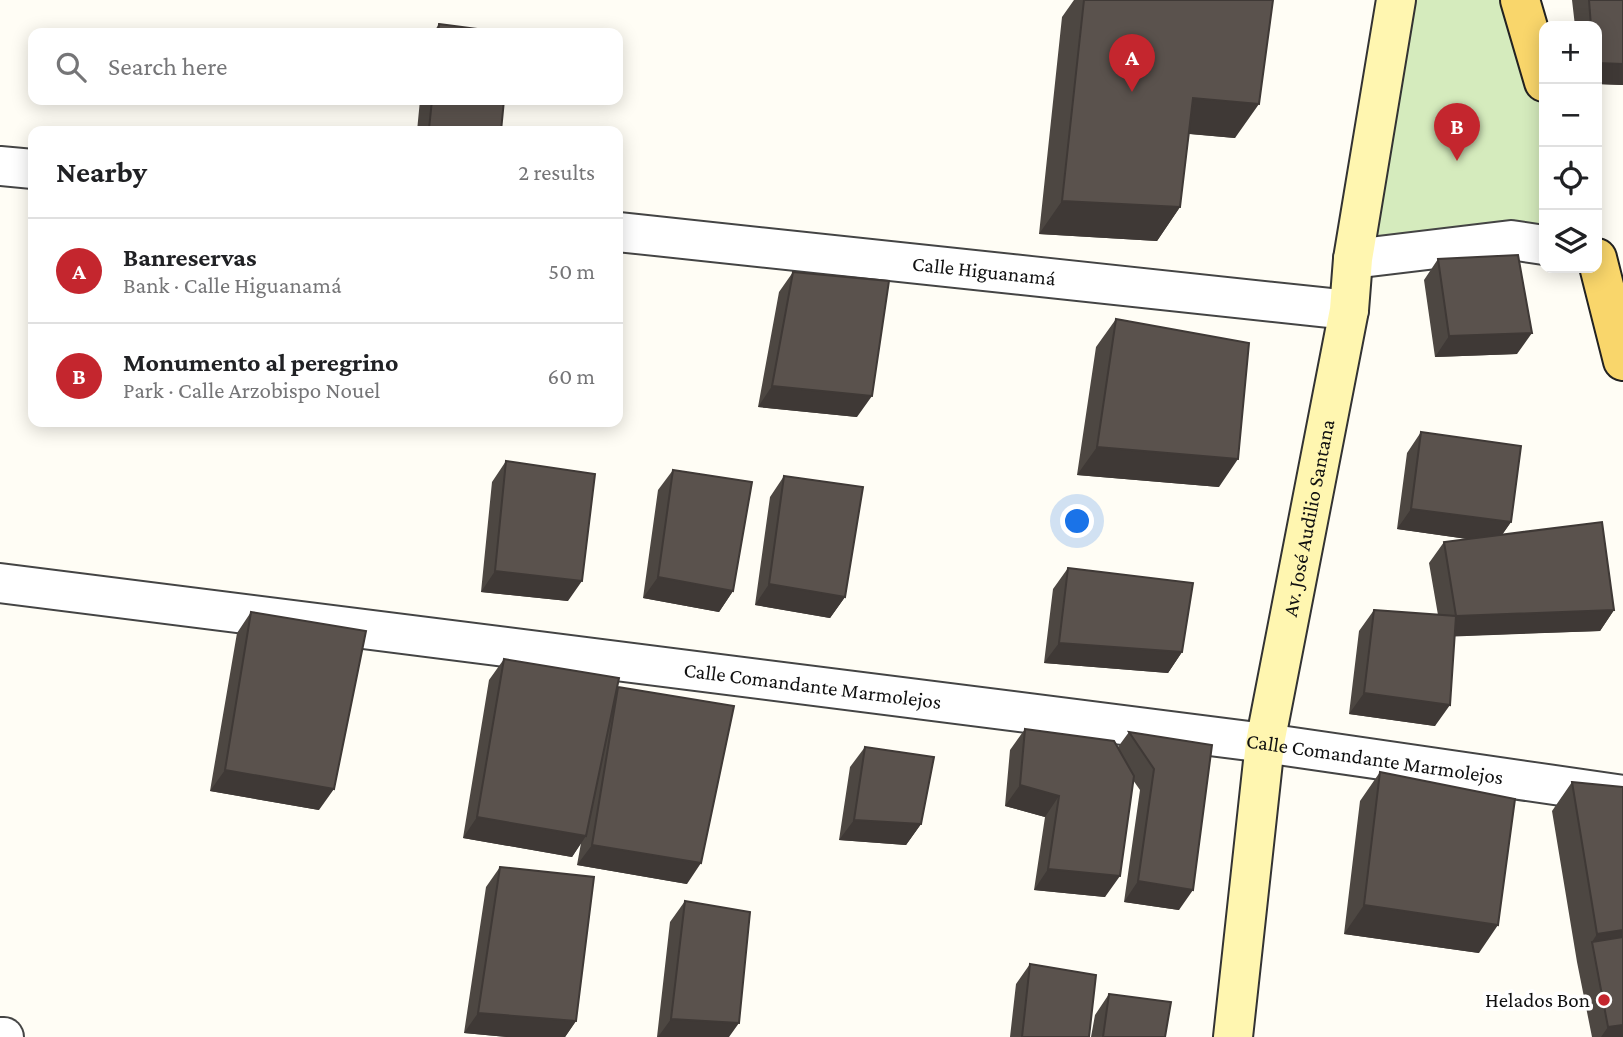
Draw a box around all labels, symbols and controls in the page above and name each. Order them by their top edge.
map controls [1539,21,1602,273]
button: + [1539,21,1602,84]
search box [28,28,623,105]
pin: A [1109,34,1155,92]
icon: search [52,48,90,86]
text: Search here [108,52,227,81]
button: − [1539,84,1602,147]
pin: B [1434,103,1480,161]
button: locate [1539,147,1602,210]
text: Nearby [56,155,147,188]
text: 2 results [518,159,595,185]
button: layers [1539,210,1602,273]
text: Banreservas [123,243,257,272]
street label: Calle Higuanamá [911,251,1057,291]
text: A [72,258,86,284]
text: 50 m [548,258,595,284]
text: Bank · Calle Higuanamá [123,272,342,298]
text: Monumento al peregrino [123,348,399,377]
text: B [72,363,86,389]
text: 60 m [548,363,595,389]
text: Park · Calle Arzobispo Nouel [123,377,380,403]
street label: Av. José Audilio Santana [1278,417,1340,619]
your location [1060,504,1094,538]
street label: Calle Comandante Marmolejos [682,658,943,714]
street label: Calle Comandante Marmolejos [1245,729,1505,789]
place label: Helados Bon [1485,988,1590,1012]
marker: Helados Bon [1596,992,1612,1008]

